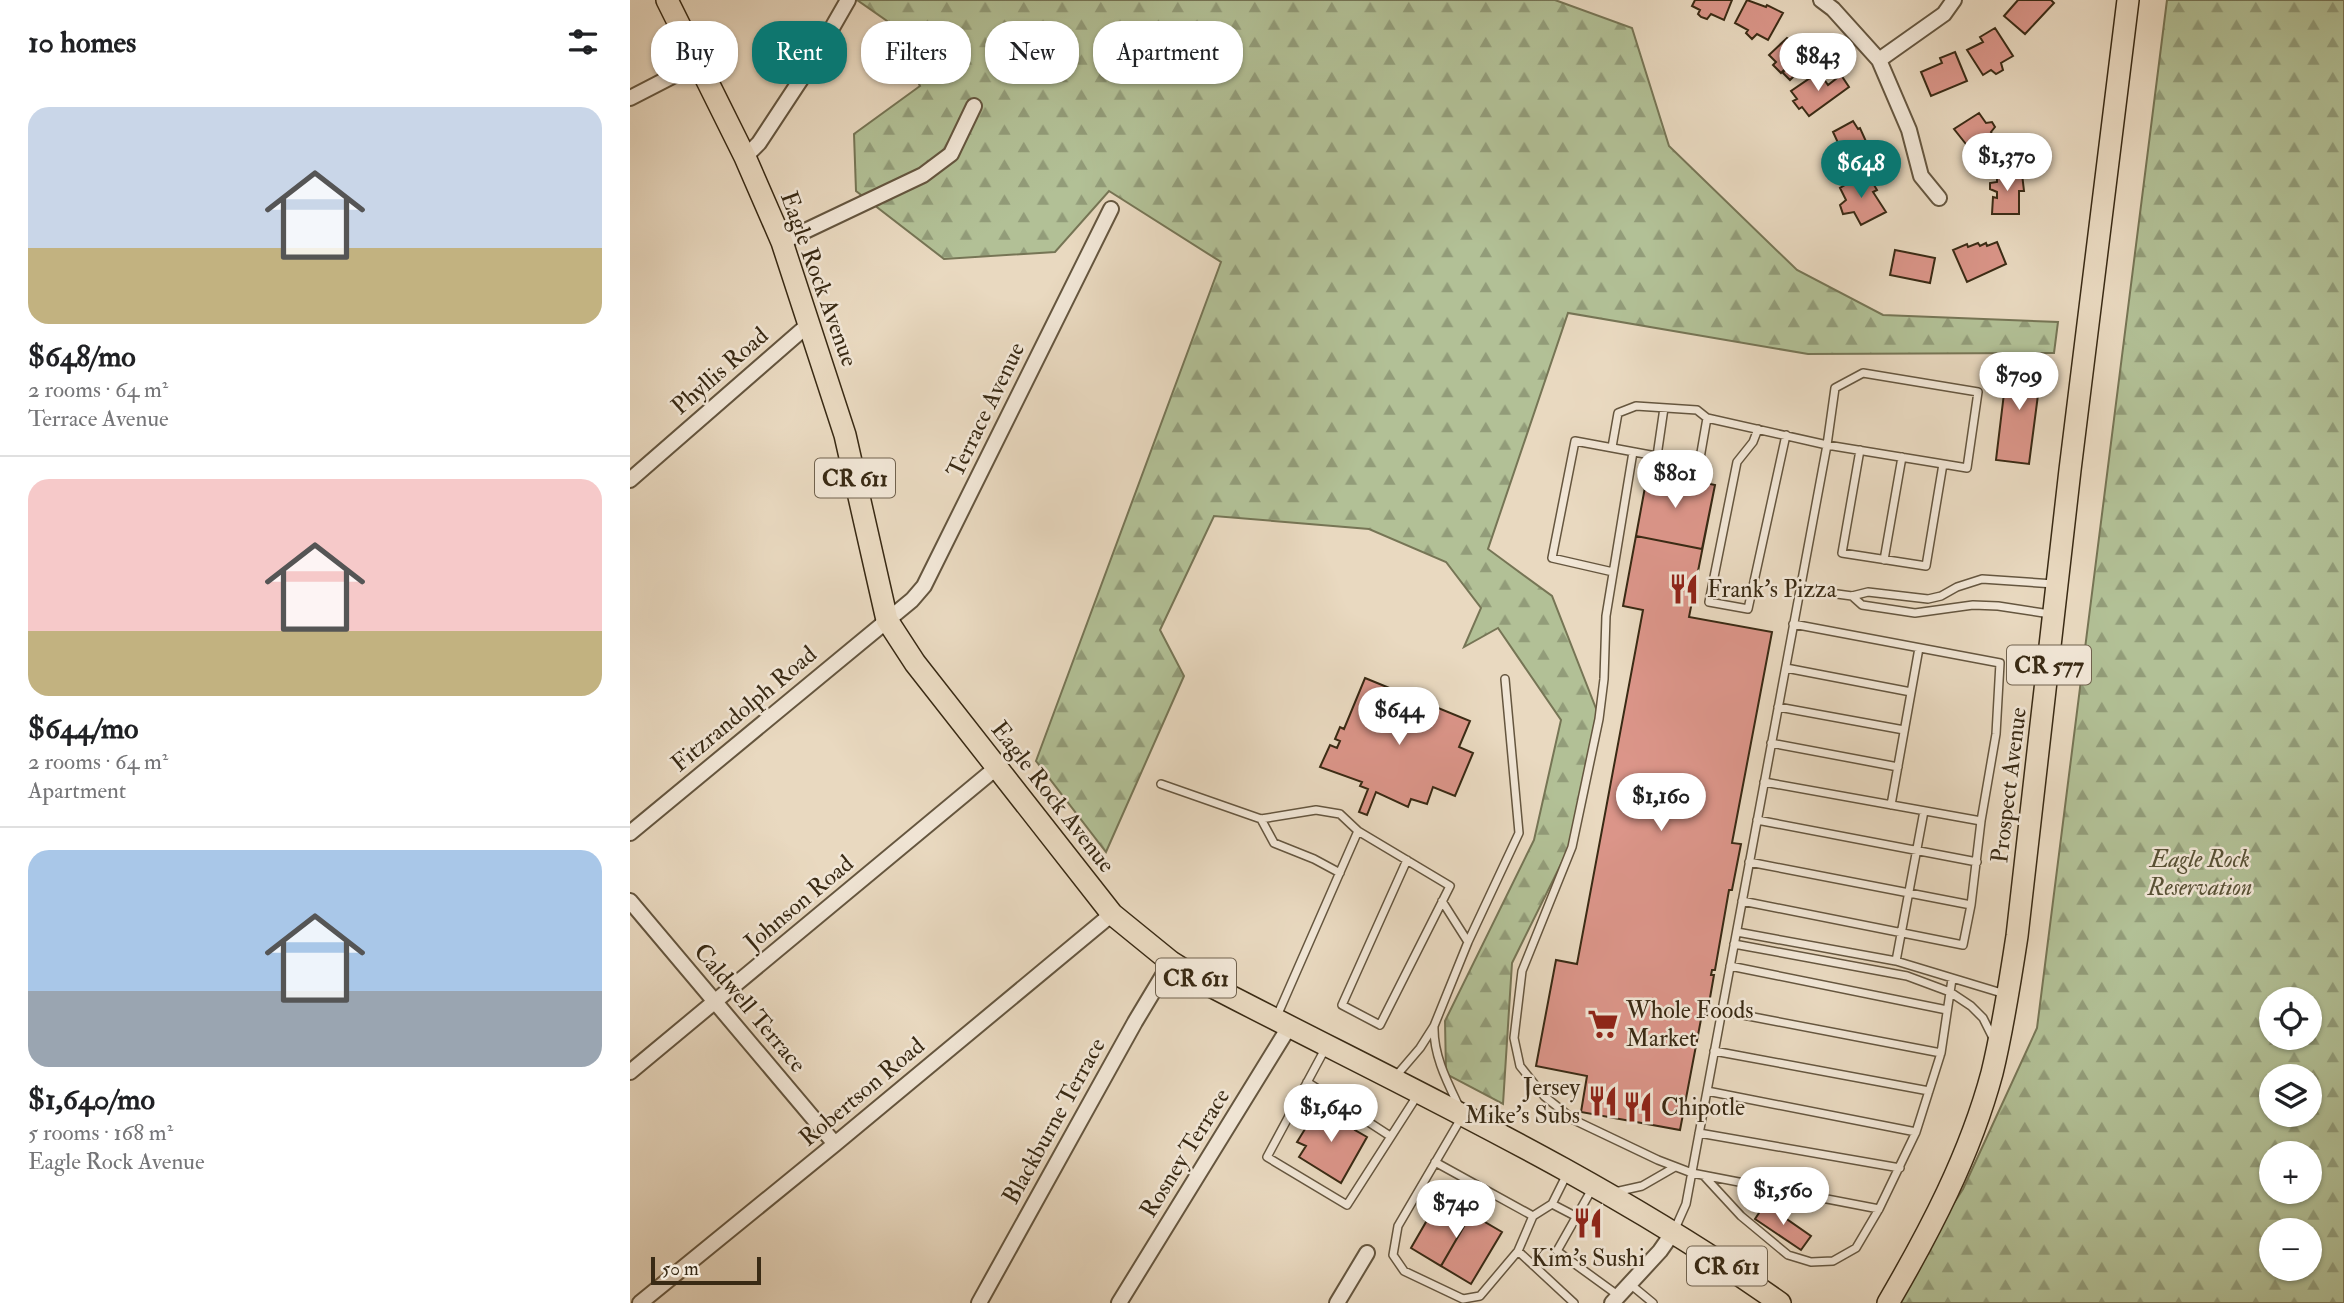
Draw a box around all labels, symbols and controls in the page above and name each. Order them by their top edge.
chip: Buy [651,21,738,84]
chip: Rent [752,21,847,84]
chip: Filters [861,21,971,84]
chip: New [985,21,1079,84]
chip: Apartment [1093,21,1243,84]
icon: filters [564,23,602,61]
text: 10 homes [28,24,136,61]
pin: $843 [1777,34,1859,93]
text: $843 [1795,41,1841,70]
pin: $1,370 [1950,134,2064,193]
pin: $648 [1820,140,1902,200]
text: $1,370 [1978,141,2036,170]
text: $648 [1837,148,1885,177]
icon: home [252,152,378,278]
street label: Eagle Rock Avenue [773,187,865,371]
street label: Phyllis Road [665,320,775,422]
street label: Terrace Avenue [940,337,1032,483]
text: $648/mo [28,338,136,375]
pin: $709 [1978,352,2060,412]
text: $709 [1995,360,2043,389]
text: 2 rooms · 64 m² [28,375,168,404]
text: Terrace Avenue [28,404,169,433]
pin: $801 [1634,450,1716,510]
road number: CR 611 [815,458,895,498]
text: $801 [1653,458,1697,487]
icon: home [252,524,378,650]
restaurant icon: Frank’s Pizza [1667,572,1701,606]
place label: Frank’s Pizza [1707,574,1838,605]
street label: Fitzrandolph Road [665,639,823,779]
road number: CR 577 [2007,646,2091,684]
pin: $644 [1358,688,1440,747]
text: $644 [1374,695,1424,724]
street label: Prospect Avenue [1984,705,2034,865]
text: $644/mo [28,710,138,747]
street label: Eagle Rock Avenue [984,715,1122,879]
text: 2 rooms · 64 m² [28,747,168,776]
pin: $1,160 [1604,774,1718,833]
text: Apartment [28,776,126,805]
text: $1,160 [1632,781,1690,810]
park label: Eagle Rock Reservation [2147,844,2252,903]
street label: Johnson Road [737,848,860,958]
icon: home [252,895,378,1021]
street label: Caldwell Terrace [687,937,813,1079]
road number: CR 611 [1156,959,1236,998]
map controls [2259,987,2322,1281]
button: locate [2259,987,2322,1050]
place label: Whole Foods Market [1625,995,1753,1054]
supermarket icon: Whole Foods Market [1586,1007,1620,1041]
street label: Robertson Road [793,1030,931,1153]
street label: Blackburne Terrace [996,1032,1112,1210]
button: layers [2259,1064,2322,1127]
place label: Jersey Mike's Subs [1465,1072,1580,1131]
text: $1,640/mo [28,1081,155,1118]
street label: Rosney Terrace [1133,1082,1237,1224]
pin: $1,640 [1274,1084,1388,1144]
restaurant icon: Jersey Mike's Subs [1586,1084,1620,1118]
restaurant icon: Chipotle [1621,1090,1655,1124]
text: $1,640 [1300,1092,1362,1121]
place label: Chipotle [1661,1092,1745,1123]
text: 5 rooms · 168 m² [28,1118,173,1147]
button: + [2259,1141,2322,1204]
text: Eagle Rock Avenue [28,1147,205,1176]
pin: $1,560 [1726,1168,1840,1227]
text: $1,560 [1753,1175,1813,1204]
pin: $740 [1415,1180,1497,1240]
text: $740 [1432,1188,1480,1217]
restaurant icon: Kim's Sushi [1571,1206,1605,1240]
button: − [2259,1218,2322,1281]
place label: Kim's Sushi [1531,1243,1645,1274]
road number: CR 611 [1687,1246,1767,1286]
scale bar [651,1254,761,1286]
text: 50 m [662,1257,699,1281]

